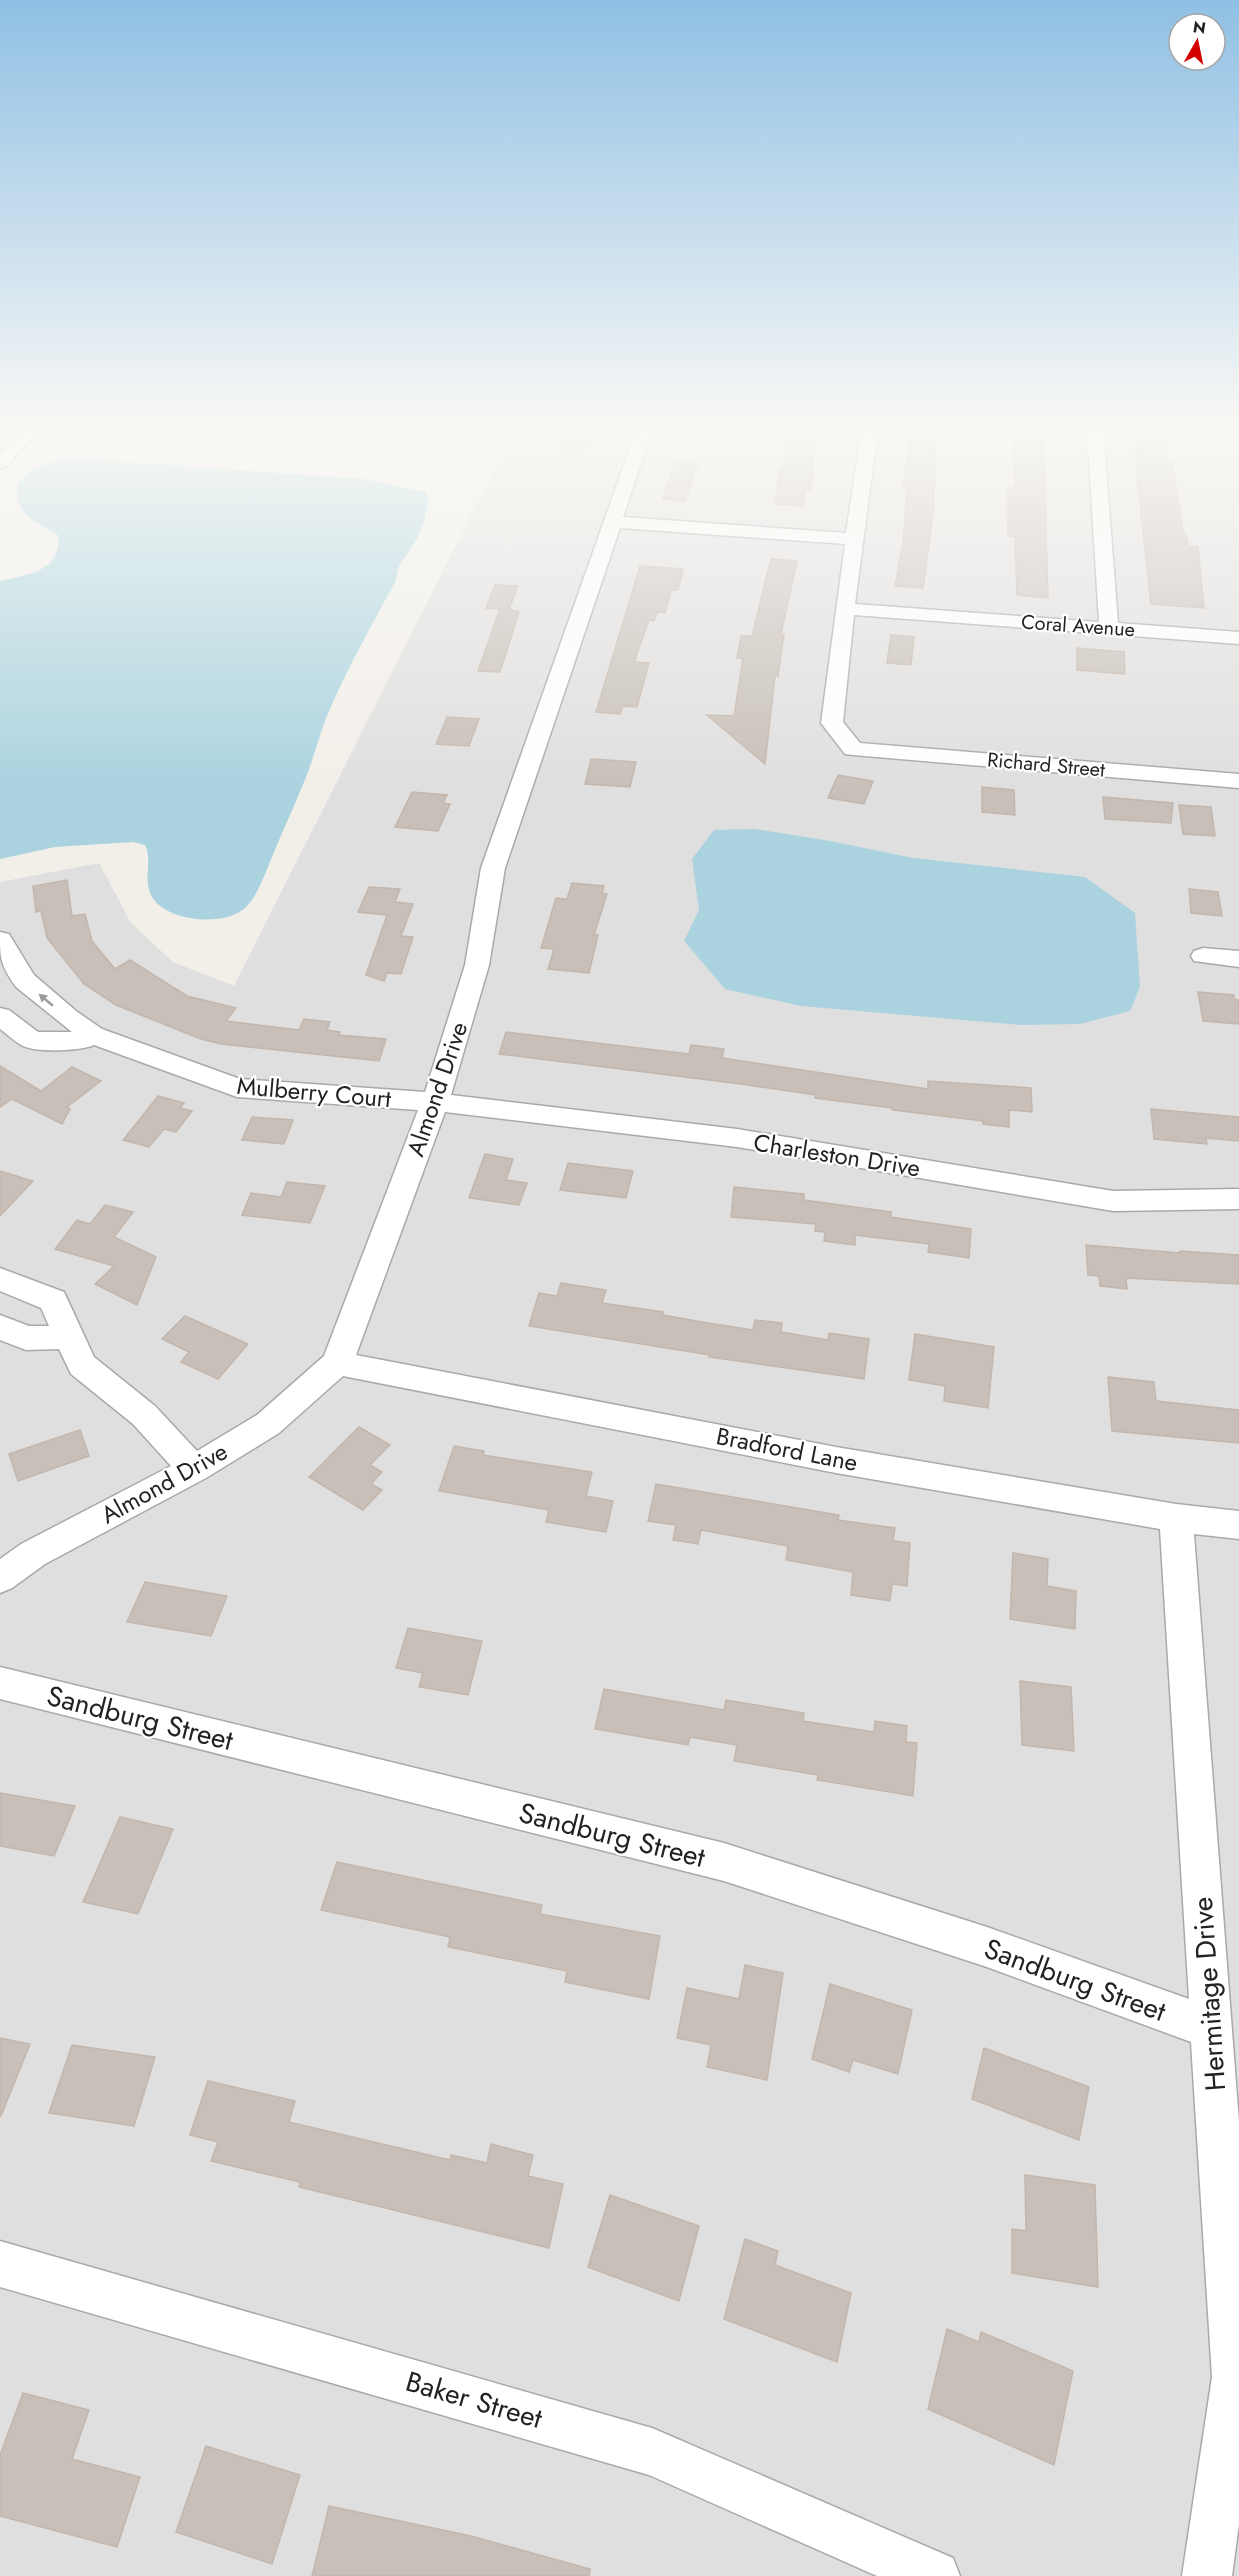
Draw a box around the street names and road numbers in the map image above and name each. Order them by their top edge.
street label: Coral Avenue [1020,608,1136,644]
street label: Richard Street [986,745,1106,785]
street label: Almond Drive [398,1017,476,1161]
street label: Mulberry Court [235,1068,393,1116]
street label: Charleston Drive [751,1125,923,1185]
street label: Bradford Lane [713,1418,861,1480]
street label: Almond Drive [94,1434,234,1532]
street label: Sandburg Street [43,1675,238,1761]
street label: Sandburg Street [515,1792,710,1878]
street label: Hermitage Drive [1182,1896,1236,2092]
street label: Sandburg Street [978,1928,1172,2032]
street label: Baker Street [401,2361,547,2439]

